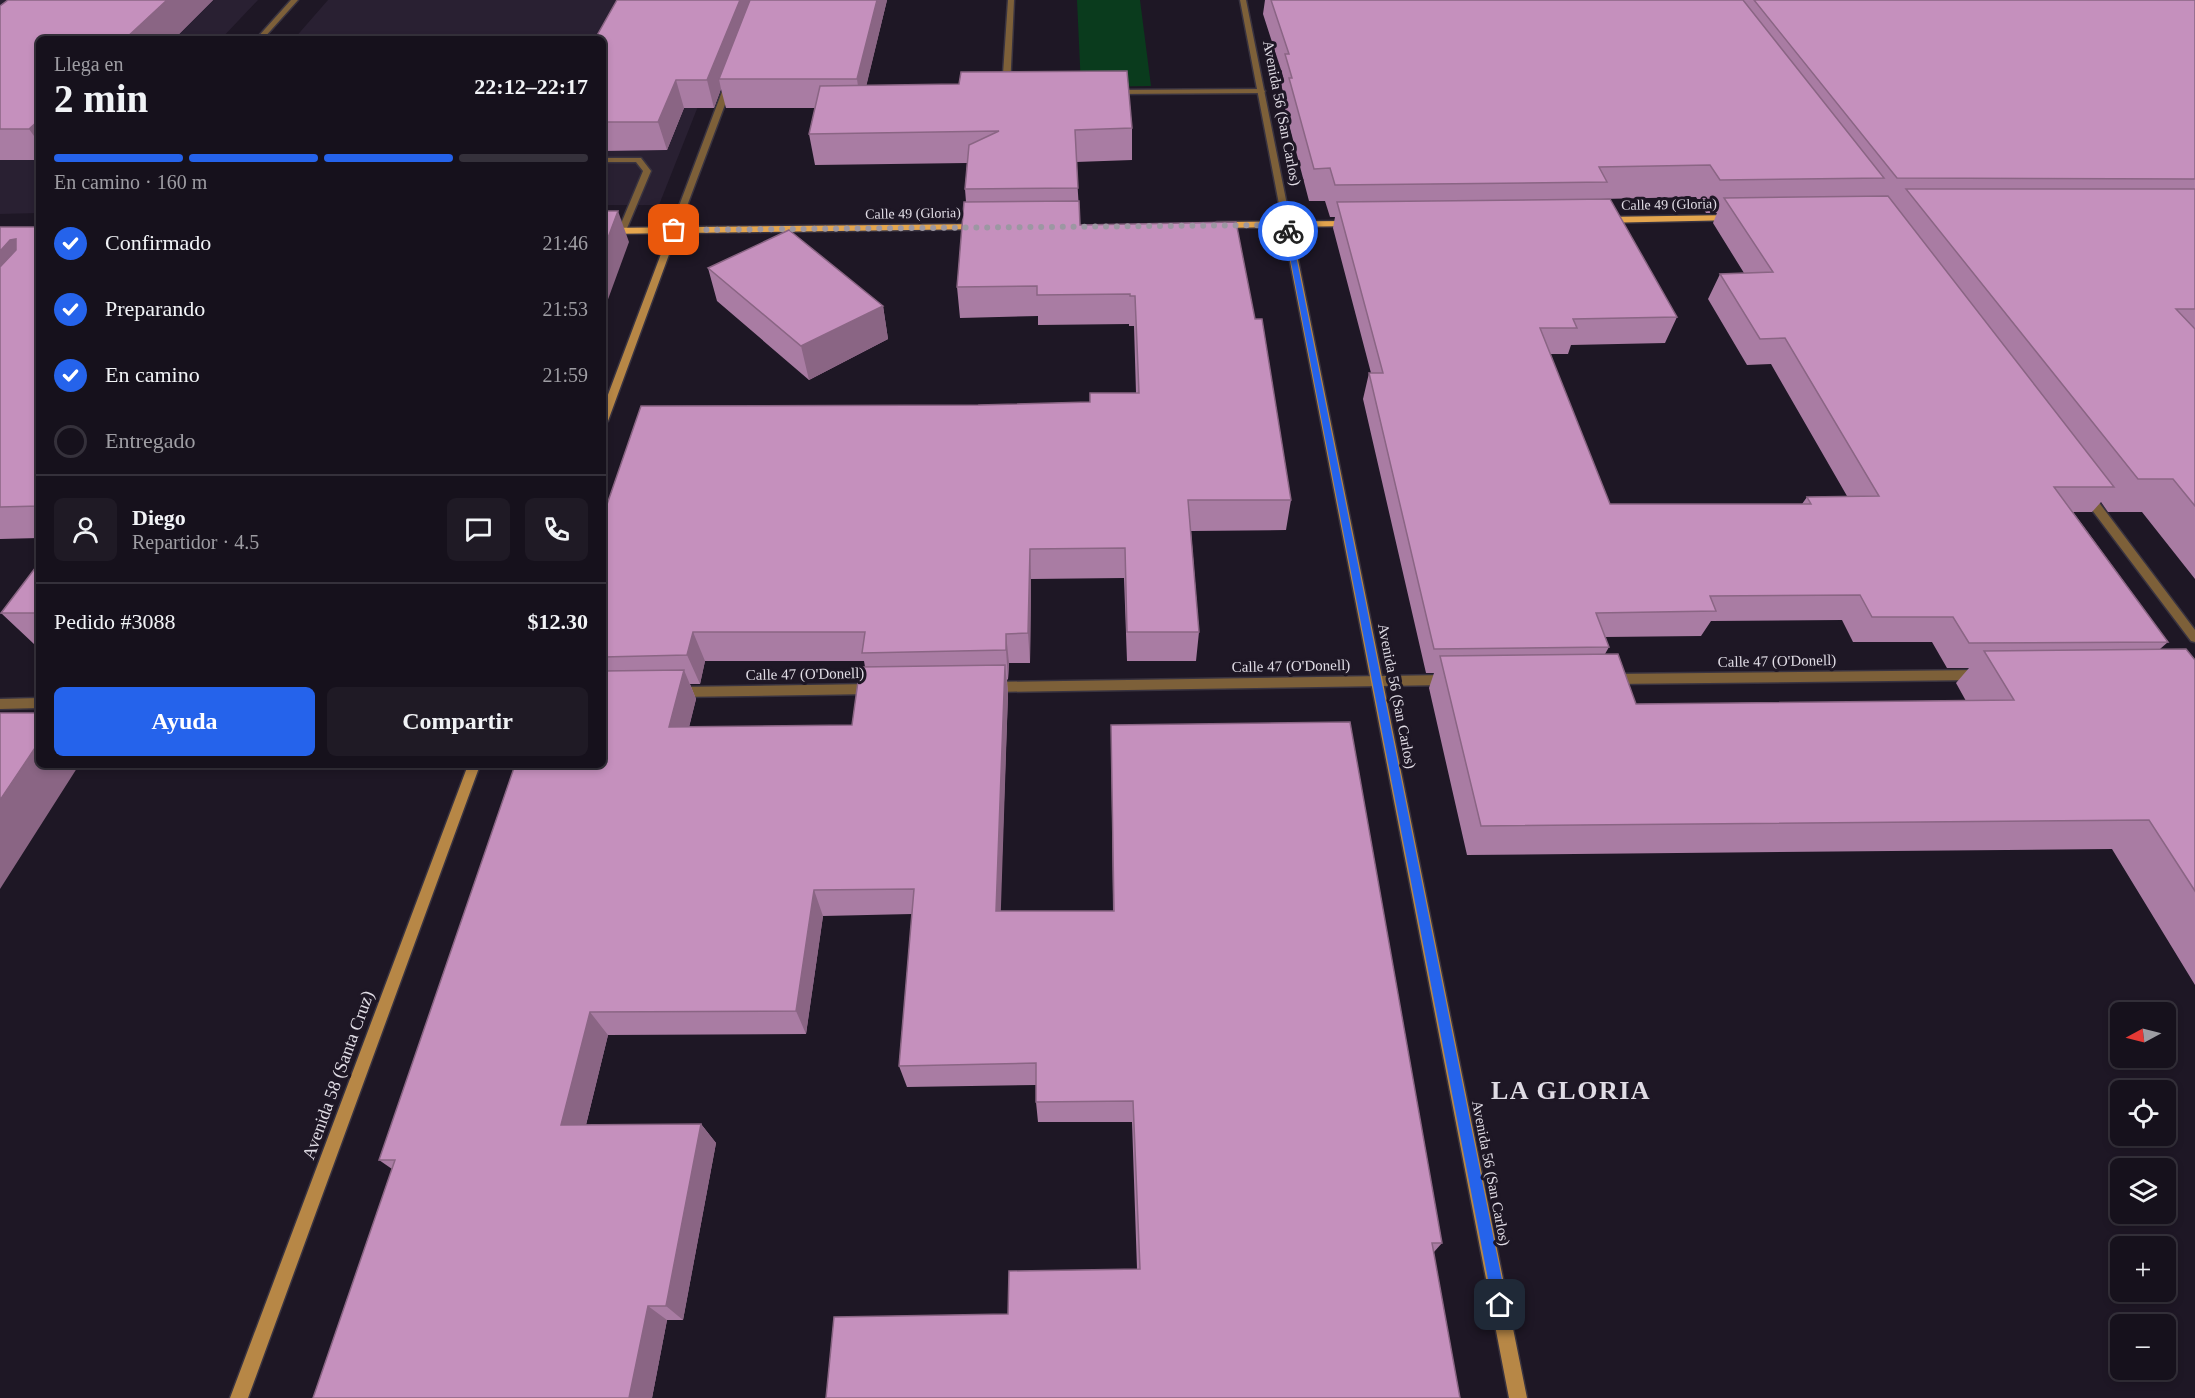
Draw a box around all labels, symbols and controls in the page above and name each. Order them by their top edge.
street label: Avenida 56 (San Carlos) [1259,39,1304,187]
text: Llega en [54,53,123,75]
text: 22:12–22:17 [474,74,588,99]
text: 2 min [54,77,148,120]
text: En camino · 160 m [54,171,207,193]
street label: Calle 49 (Gloria) [1621,196,1717,214]
courier [1258,201,1318,261]
pin [648,204,699,255]
street label: Calle 49 (Gloria) [865,205,961,223]
icon: bag [657,213,690,246]
icon: bike [1272,215,1305,248]
icon: check [54,227,87,260]
text: Confirmado [105,230,211,255]
text: 21:46 [542,232,588,254]
icon: check [54,293,87,326]
text: Preparando [105,296,205,321]
text: 21:53 [542,298,588,320]
icon: check [54,359,87,392]
text: En camino [105,362,200,387]
text: 21:59 [542,364,588,386]
text: Entregado [105,428,195,453]
button: person [54,498,117,561]
button: chat [447,498,510,561]
button: phone [525,498,588,561]
text: Diego [132,505,186,530]
text: Repartidor · 4.5 [132,531,259,553]
text: Pedido #3088 [54,609,176,634]
text: $12.30 [528,609,588,634]
street label: Avenida 56 (San Carlos) [1374,622,1419,770]
street label: Calle 47 (O'Donell) [1718,652,1836,671]
street label: Calle 47 (O'Donell) [1232,657,1350,676]
street label: Calle 47 (O'Donell) [746,665,864,684]
button: Ayuda [54,687,315,756]
button: Compartir [327,687,588,756]
street label: Avenida 58 (Santa Cruz) [298,988,379,1162]
north arrow [2110,1002,2176,1068]
map controls [2110,1002,2176,1380]
district label: LA GLORIA [1491,1076,1651,1105]
button: locate [2110,1080,2176,1146]
street label: Avenida 56 (San Carlos) [1468,1099,1513,1247]
button: layers [2110,1158,2176,1224]
button: + [2110,1236,2176,1302]
pin [1474,1279,1525,1330]
icon: home [1483,1288,1516,1321]
button: − [2110,1314,2176,1380]

